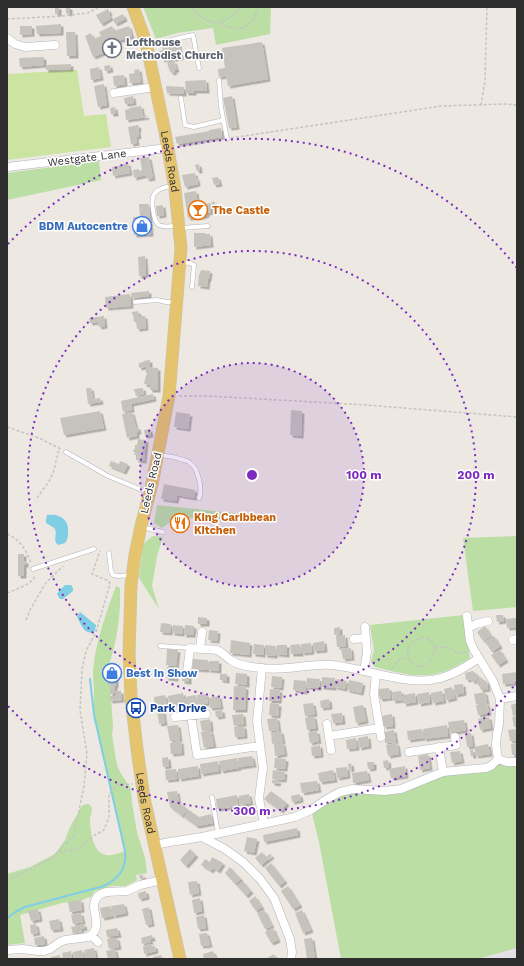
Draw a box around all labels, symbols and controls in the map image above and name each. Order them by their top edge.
place label: Lofthouse Methodist Church [126,36,224,62]
church icon: Lofthouse Methodist Church [101,37,123,59]
street label: Leeds Road [158,129,182,193]
street label: Westgate Lane [47,147,127,169]
bar icon: The Castle [187,199,209,221]
place label: The Castle [212,204,270,217]
shop icon: BDM Autocentre [131,215,153,237]
place label: BDM Autocentre [39,220,128,233]
street label: Leeds Road [138,451,164,515]
centre of rings [245,468,259,482]
text: 100 m [346,468,382,482]
text: 200 m [457,468,495,482]
place label: King Caribbean Kitchen [194,511,276,537]
restaurant icon: King Caribbean Kitchen [169,512,191,534]
shop icon: Best In Show [101,662,123,684]
place label: Best In Show [126,667,198,680]
bus stop icon: Park Drive [125,697,147,719]
place label: Park Drive [150,702,207,715]
street label: Leeds Road [134,771,158,835]
text: 300 m [233,804,271,818]

